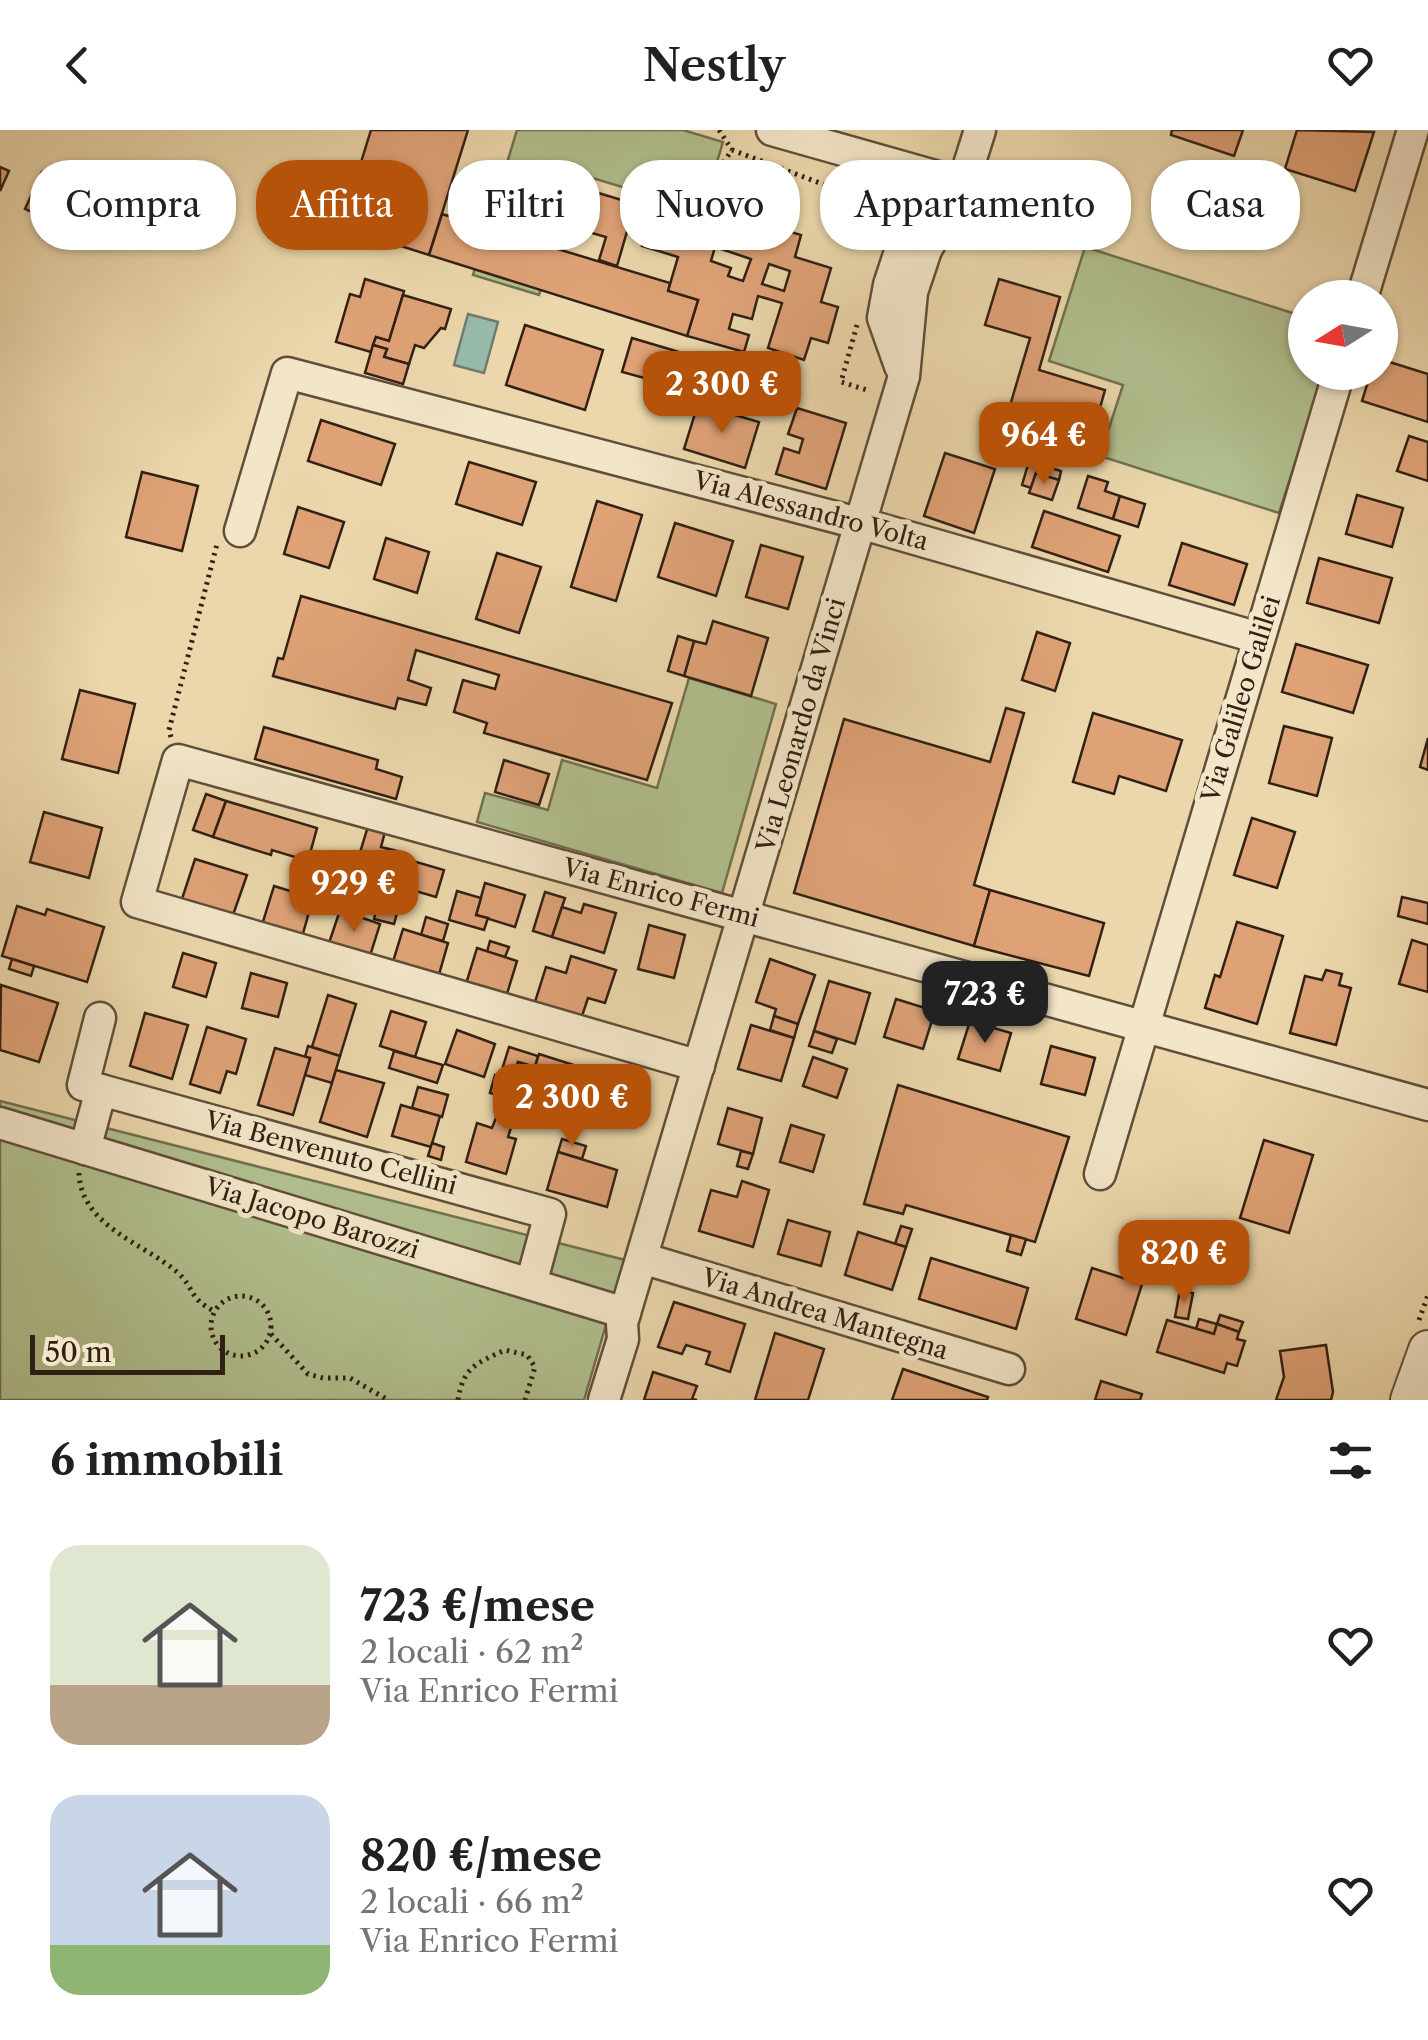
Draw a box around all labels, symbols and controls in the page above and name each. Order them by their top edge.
text: Nestly [643,37,785,93]
icon: back [50,38,105,93]
icon: heart [1323,38,1378,93]
chip: Compra [30,160,236,250]
chip: Affitta [256,160,428,250]
chip: Filtri [448,160,600,250]
chip: Nuovo [620,160,800,250]
chip: Appartamento [820,160,1131,250]
chip: Casa [1151,160,1300,250]
north arrow [1288,280,1398,390]
map controls [1288,280,1398,390]
pin: 2 300 € [630,351,814,436]
text: 2 300 € [665,364,779,403]
pin: 964 € [974,402,1114,487]
text: 964 € [1001,415,1087,454]
street label: Via Alessandro Volta [689,464,933,557]
street label: Via Galileo Galilei [1195,592,1287,807]
street label: Via Leonardo da Vinci [750,594,852,857]
pin: 929 € [284,850,424,935]
street label: Via Enrico Fermi [558,852,763,934]
text: 929 € [311,863,397,902]
pin: 723 € [915,961,1055,1046]
text: 723 € [944,974,1026,1013]
pin: 2 300 € [480,1064,664,1149]
text: 2 300 € [515,1077,629,1116]
street label: Via Benvenuto Cellini [201,1104,461,1202]
street label: Via Jacopo Barozzi [200,1170,423,1265]
pin: 820 € [1114,1220,1254,1305]
text: 820 € [1140,1233,1228,1272]
street label: Via Andrea Mantegna [697,1261,953,1366]
scale bar [30,1330,225,1374]
text: 50 m [45,1335,112,1369]
icon: filters [1323,1433,1378,1488]
text: 6 immobili [50,1434,283,1486]
text: 723 €/mese [360,1580,595,1632]
icon: home [130,1585,250,1705]
icon: heart [1323,1618,1378,1673]
text: 2 locali · 62 m² [360,1632,584,1671]
text: Via Enrico Fermi [360,1671,618,1710]
text: 820 €/mese [360,1830,602,1882]
icon: home [130,1835,250,1955]
icon: heart [1323,1868,1378,1923]
text: 2 locali · 66 m² [360,1882,584,1921]
text: Via Enrico Fermi [360,1921,618,1960]

